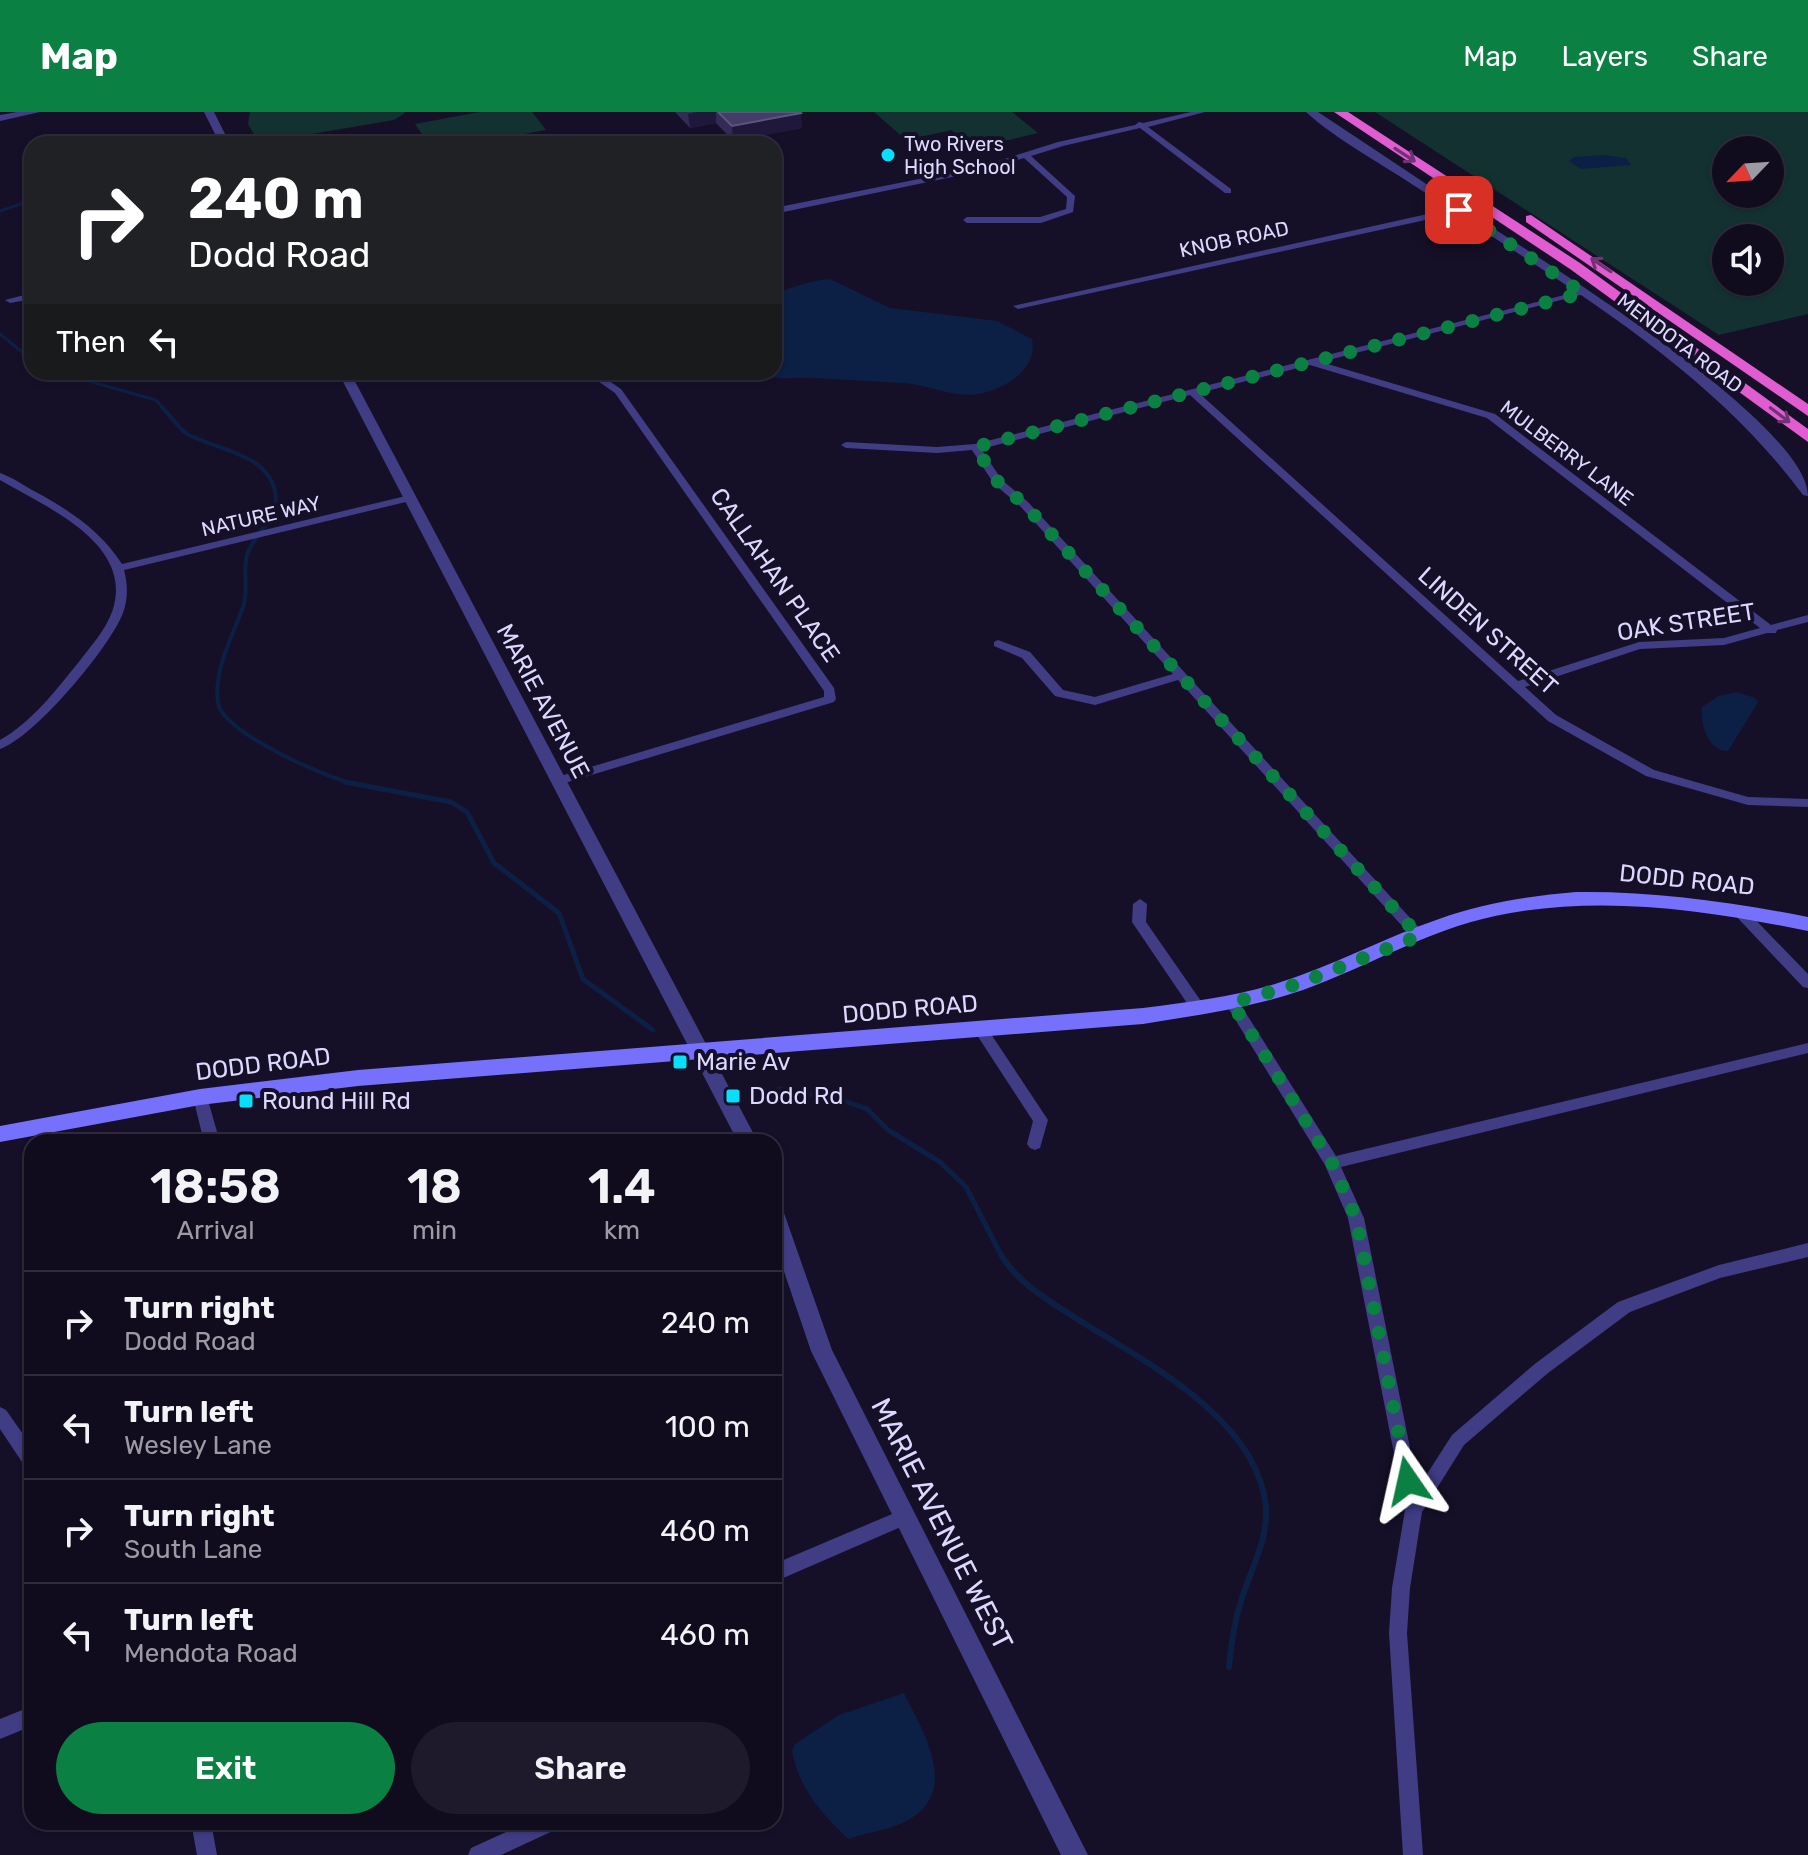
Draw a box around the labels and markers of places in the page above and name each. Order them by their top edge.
place label: Two Rivers High School [904,132,1016,179]
marker: Two Rivers High School [879,146,897,164]
pin [1425,176,1493,244]
place label: Marie Av [696,1048,791,1076]
marker: Marie Av [671,1053,689,1071]
place label: Dodd Rd [749,1082,844,1110]
place label: Round Hill Rd [262,1087,411,1115]
marker: Dodd Rd [724,1087,742,1105]
marker: Round Hill Rd [237,1092,255,1110]

